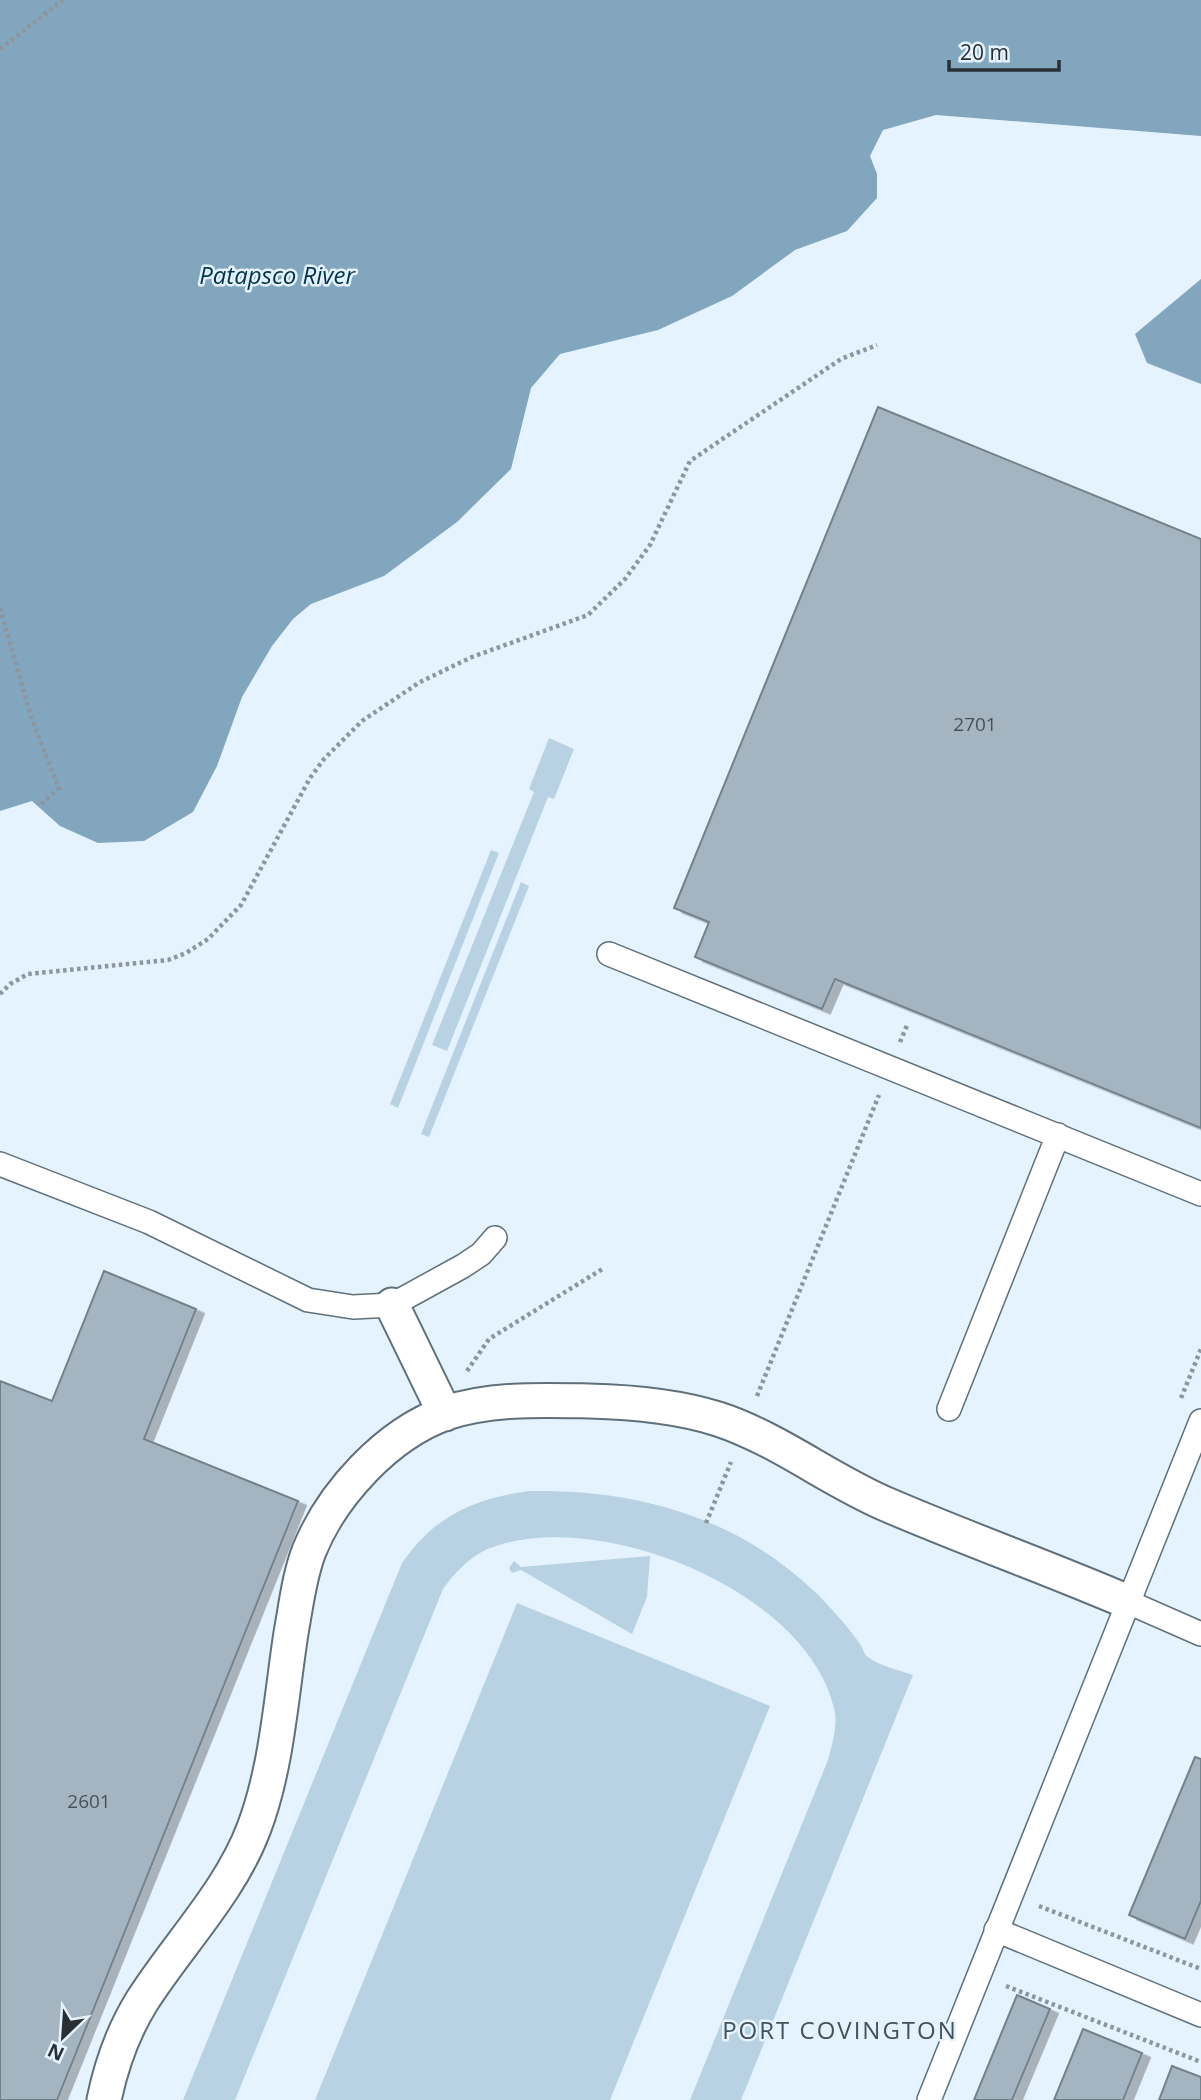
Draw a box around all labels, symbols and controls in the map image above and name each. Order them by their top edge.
scale bar [949,28,1059,72]
text: 20 m [960,38,1009,66]
water label: Patapsco River [199,258,356,291]
house number: 2701 [953,711,997,737]
house number: 2601 [67,1788,111,1814]
north arrow [28,2002,98,2072]
district label: PORT COVINGTON [722,2013,958,2046]
text: N [43,2037,68,2067]

